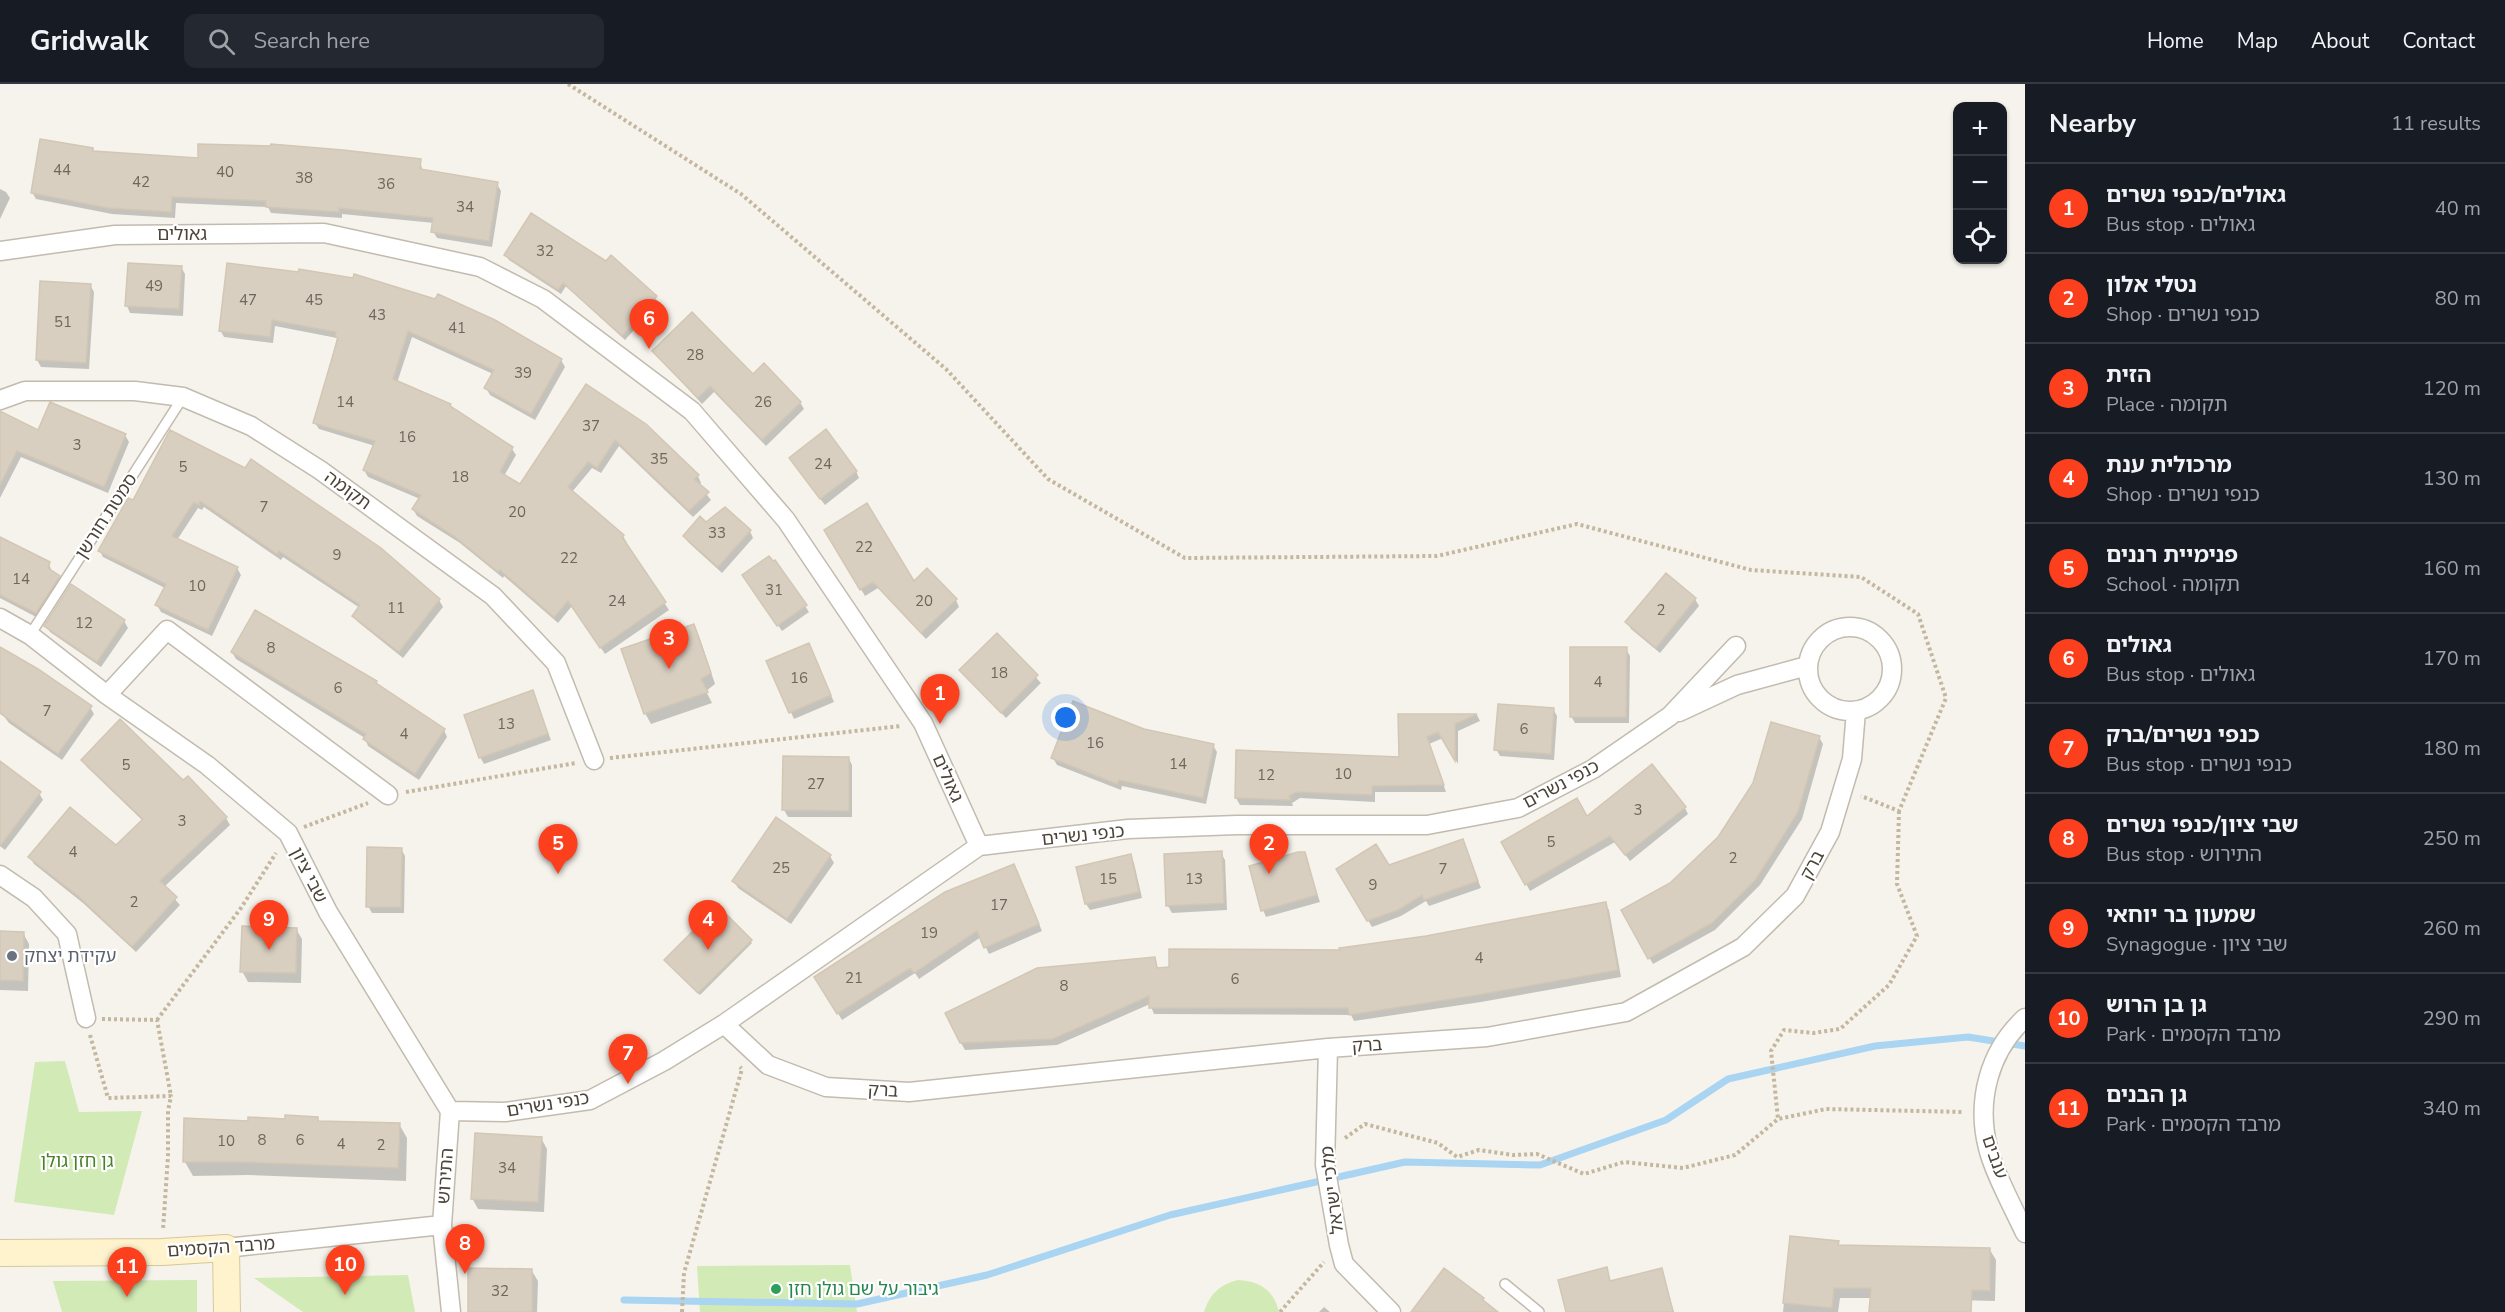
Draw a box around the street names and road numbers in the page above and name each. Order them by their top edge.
street label: גאולים [157,222,207,246]
street label: תקומה [320,465,376,515]
street label: סמטת חורשן [69,469,143,563]
street label: גאולים [927,750,969,806]
street label: כנפי נשרים [1519,754,1603,814]
street label: כנפי נשרים [1040,819,1126,851]
street label: שבי ציון [285,843,333,907]
street label: ברק [1794,846,1830,884]
street label: ברק [1351,1032,1383,1058]
street label: ברק [867,1077,899,1103]
street label: כנפי נשרים [505,1086,591,1122]
street label: ענבים [1976,1132,2014,1182]
street label: מלכי ישראל [1315,1145,1349,1235]
street label: התירוש [431,1147,459,1205]
street label: מרבד הקסמים [166,1231,276,1263]

